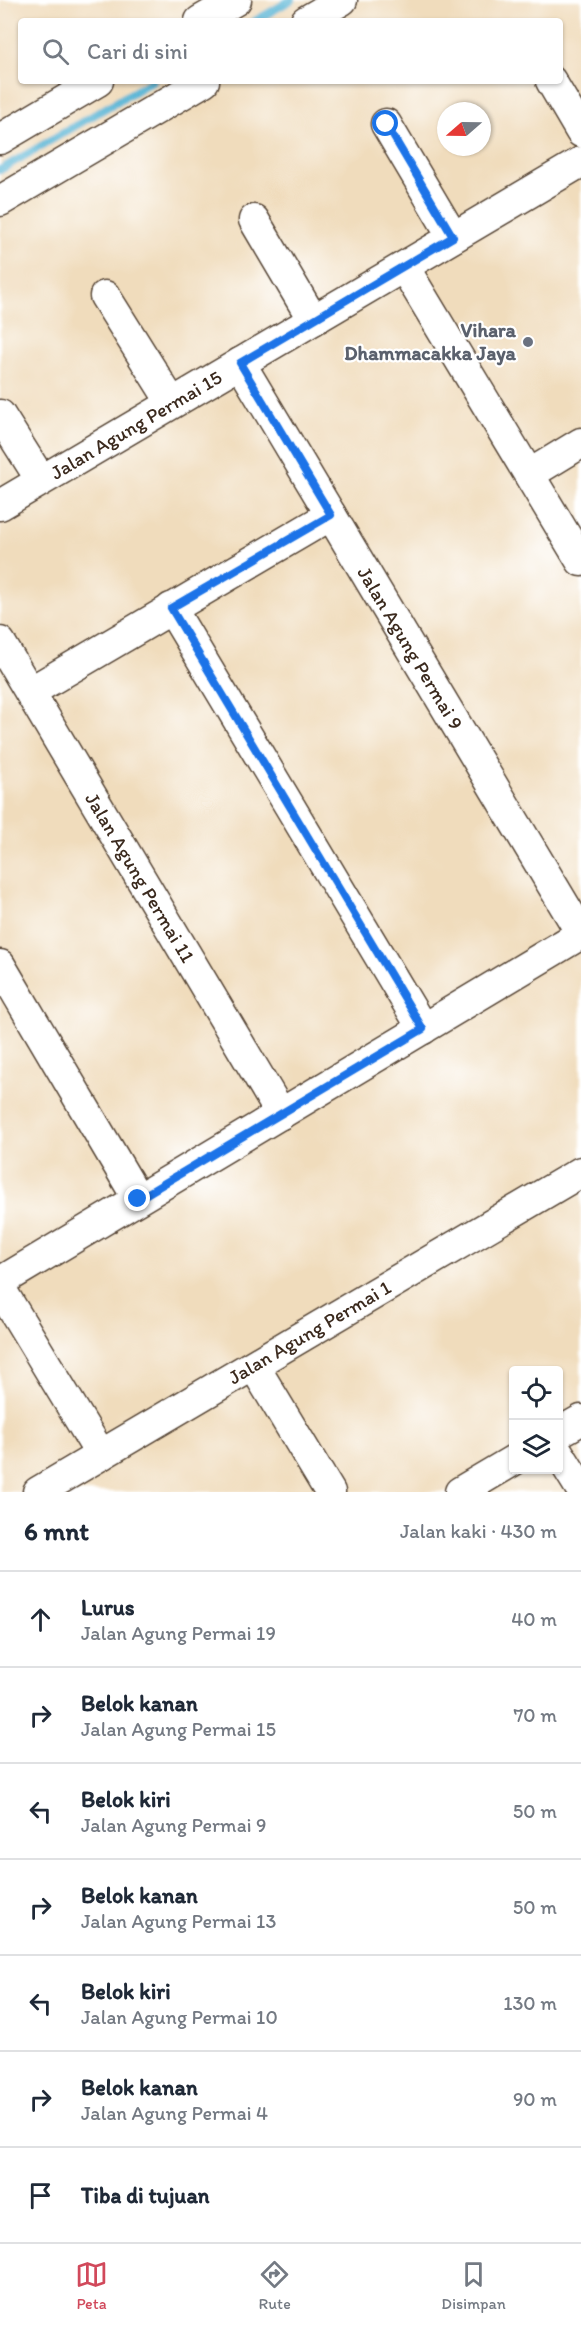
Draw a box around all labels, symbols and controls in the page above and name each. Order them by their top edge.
search box [18,18,563,84]
icon: search [39,35,72,68]
text: Cari di sini [87,38,188,65]
north arrow [437,102,491,156]
route start [372,110,398,136]
place label: Vihara Dhammacakka Jaya [344,318,517,366]
marker: Vihara Dhammacakka Jaya [521,335,535,349]
street label: Jalan Agung Permai 15 [46,365,226,485]
street label: Jalan Agung Permai 9 [352,562,468,734]
street label: Jalan Agung Permai 11 [80,788,200,967]
route end [124,1185,150,1211]
street label: Jalan Agung Permai 1 [224,1275,395,1389]
map controls [509,1366,563,1474]
button: locate [509,1366,563,1420]
button: layers [509,1420,563,1474]
text: 6 mnt [24,1515,89,1547]
text: Jalan kaki · 430 m [400,1519,557,1543]
text: Lurus [81,1594,135,1621]
icon: ahead [24,1603,57,1636]
text: 40 m [511,1607,557,1631]
text: Jalan Agung Permai 19 [81,1621,276,1645]
text: Belok kanan [81,1690,198,1717]
icon: right [24,1699,57,1732]
text: 70 m [513,1703,557,1727]
text: Jalan Agung Permai 15 [81,1717,276,1741]
text: Belok kiri [81,1786,171,1813]
icon: left [24,1795,57,1828]
text: 50 m [513,1799,557,1823]
text: Jalan Agung Permai 9 [81,1813,267,1837]
text: Belok kanan [81,1882,198,1909]
icon: right [24,1891,57,1924]
text: 50 m [513,1895,557,1919]
text: Jalan Agung Permai 13 [81,1909,276,1933]
text: Belok kiri [81,1978,171,2005]
icon: left [24,1987,57,2020]
text: 130 m [503,1991,557,2015]
text: Jalan Agung Permai 10 [81,2005,278,2029]
text: Belok kanan [81,2074,198,2101]
icon: right [24,2083,57,2116]
text: 90 m [513,2087,557,2111]
text: Jalan Agung Permai 4 [81,2101,268,2125]
icon: arrive [24,2179,57,2212]
text: Tiba di tujuan [81,2182,210,2209]
tab: Peta [75,2258,108,2313]
tab: Rute [258,2258,291,2313]
tab: Disimpan [441,2258,506,2313]

